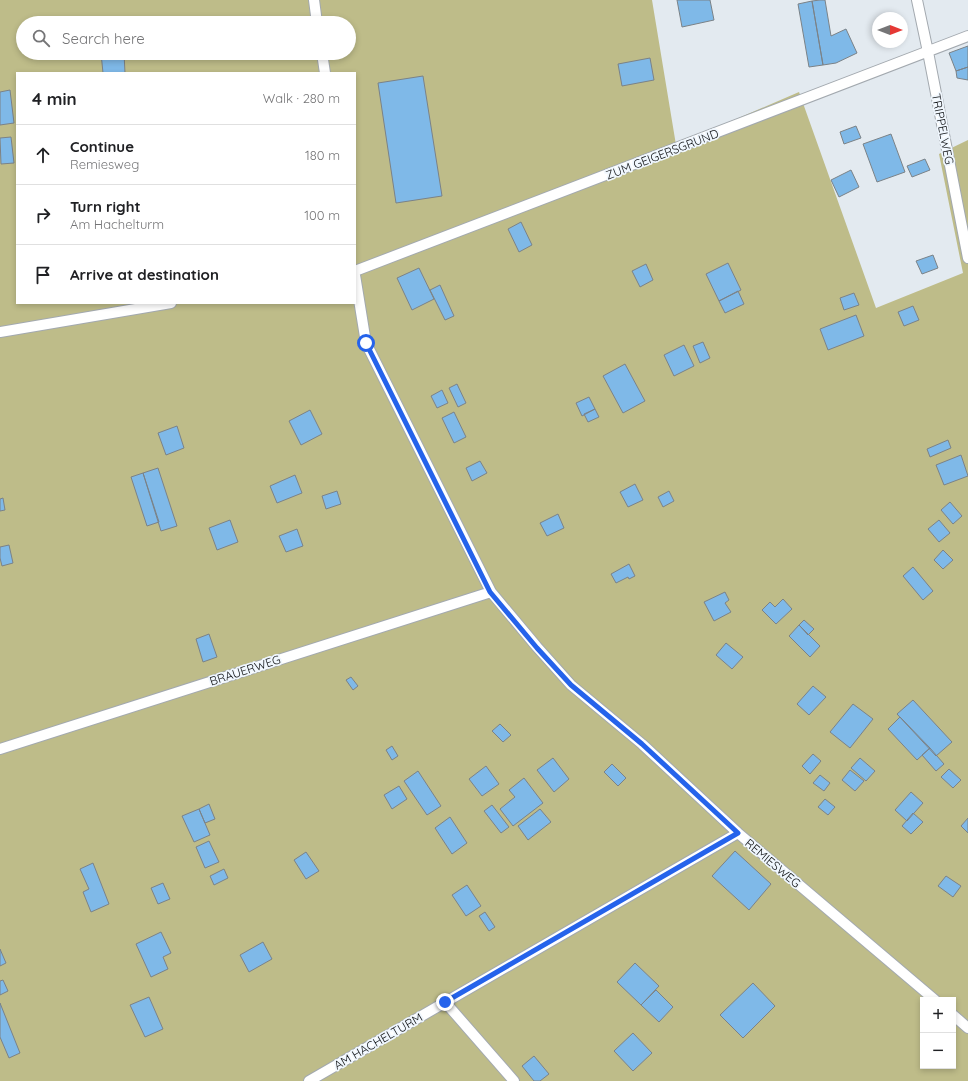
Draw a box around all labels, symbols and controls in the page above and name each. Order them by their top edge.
north arrow [872,12,908,48]
search box [16,16,356,60]
icon: search [30,27,52,49]
text: Search here [62,29,145,48]
text: 4 min [32,88,77,109]
text: Walk · 280 m [263,90,340,106]
street label: TRIPPELWEG [929,92,957,166]
street label: ZUM GEIGERSGRUND [603,125,721,182]
text: Continue [70,137,134,156]
icon: ahead [32,144,54,166]
text: 180 m [305,147,340,163]
text: Remiesweg [70,156,139,172]
text: Turn right [70,197,141,216]
icon: right [32,204,54,226]
text: 100 m [304,207,340,223]
text: Am Hachelturm [70,216,164,232]
icon: arrive [32,264,54,286]
text: Arrive at destination [70,265,219,284]
route start [357,334,375,352]
street label: BRAUERWEG [208,651,282,689]
street label: REMIESWEG [742,835,804,891]
route end [436,993,454,1011]
map controls [920,997,956,1069]
button: + [920,997,956,1033]
street label: AM HACHELTURM [331,1009,425,1073]
button: − [920,1033,956,1069]

